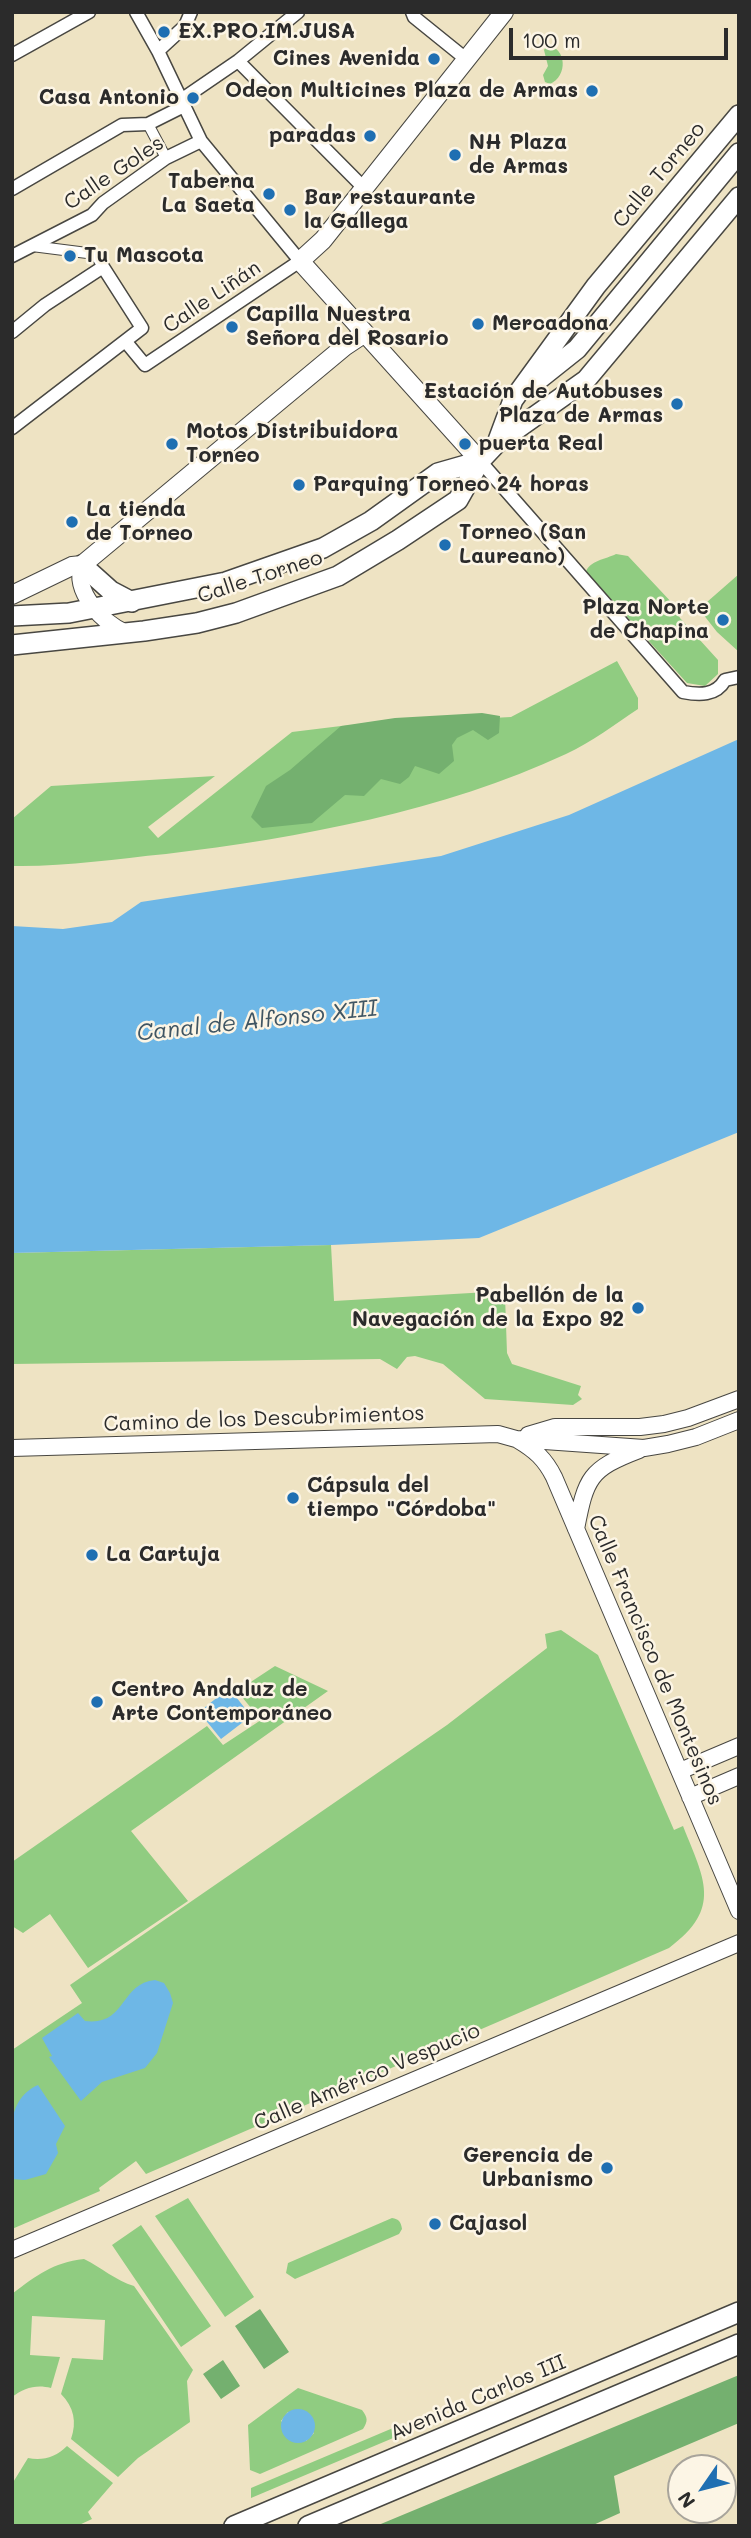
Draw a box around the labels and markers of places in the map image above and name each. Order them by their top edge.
place label: EX.PRO.IM.JUSA [178,19,355,45]
marker: EX.PRO.IM.JUSA [156,24,172,40]
place label: Cines Avenida [273,46,420,72]
marker: Cines Avenida [426,51,442,67]
place label: Odeon Multicines Plaza de Armas [225,78,578,104]
marker: Odeon Multicines Plaza de Armas [584,83,600,99]
place label: Casa Antonio [39,85,179,111]
marker: Casa Antonio [185,90,201,106]
place label: paradas [269,123,356,149]
marker: paradas [362,128,378,144]
place label: NH Plaza de Armas [469,130,568,180]
marker: NH Plaza de Armas [447,147,463,163]
place label: Taberna La Saeta [162,169,255,219]
place label: Bar restaurante la Gallega [304,185,476,235]
marker: Taberna La Saeta [261,186,277,202]
marker: Bar restaurante la Gallega [282,202,298,218]
place label: Tu Mascota [84,243,204,269]
marker: Tu Mascota [62,248,78,264]
place label: Capilla Nuestra Señora del Rosario [246,302,448,352]
place label: Mercadona [492,311,609,337]
marker: Mercadona [470,316,486,332]
marker: Capilla Nuestra Señora del Rosario [224,319,240,335]
place label: Estación de Autobuses Plaza de Armas [424,379,663,429]
marker: Estación de Autobuses Plaza de Armas [669,396,685,412]
place label: Motos Distribuidora Torneo [186,419,398,469]
place label: puerta Real [479,431,603,457]
marker: Motos Distribuidora Torneo [164,436,180,452]
marker: puerta Real [457,436,473,452]
place label: Parquing Torneo 24 horas [313,472,589,498]
marker: Parquing Torneo 24 horas [291,477,307,493]
place label: La tienda de Torneo [86,497,193,547]
marker: La tienda de Torneo [64,514,80,530]
place label: Torneo (San Laureano) [459,520,586,570]
marker: Torneo (San Laureano) [437,537,453,553]
place label: Plaza Norte de Chapina [582,595,709,645]
marker: Plaza Norte de Chapina [715,612,731,628]
place label: Pabellón de la Navegación de la Expo 92 [352,1283,624,1333]
marker: Pabellón de la Navegación de la Expo 92 [630,1300,646,1316]
place label: Cápsula del tiempo "Córdoba" [307,1473,496,1523]
marker: Cápsula del tiempo "Córdoba" [285,1490,301,1506]
place label: La Cartuja [106,1542,220,1568]
marker: La Cartuja [84,1547,100,1563]
place label: Centro Andaluz de Arte Contemporáneo [111,1677,332,1727]
marker: Centro Andaluz de Arte Contemporáneo [89,1694,105,1710]
place label: Gerencia de Urbanismo [463,2143,593,2193]
marker: Gerencia de Urbanismo [599,2160,615,2176]
place label: Cajasol [449,2211,527,2237]
marker: Cajasol [427,2216,443,2232]

